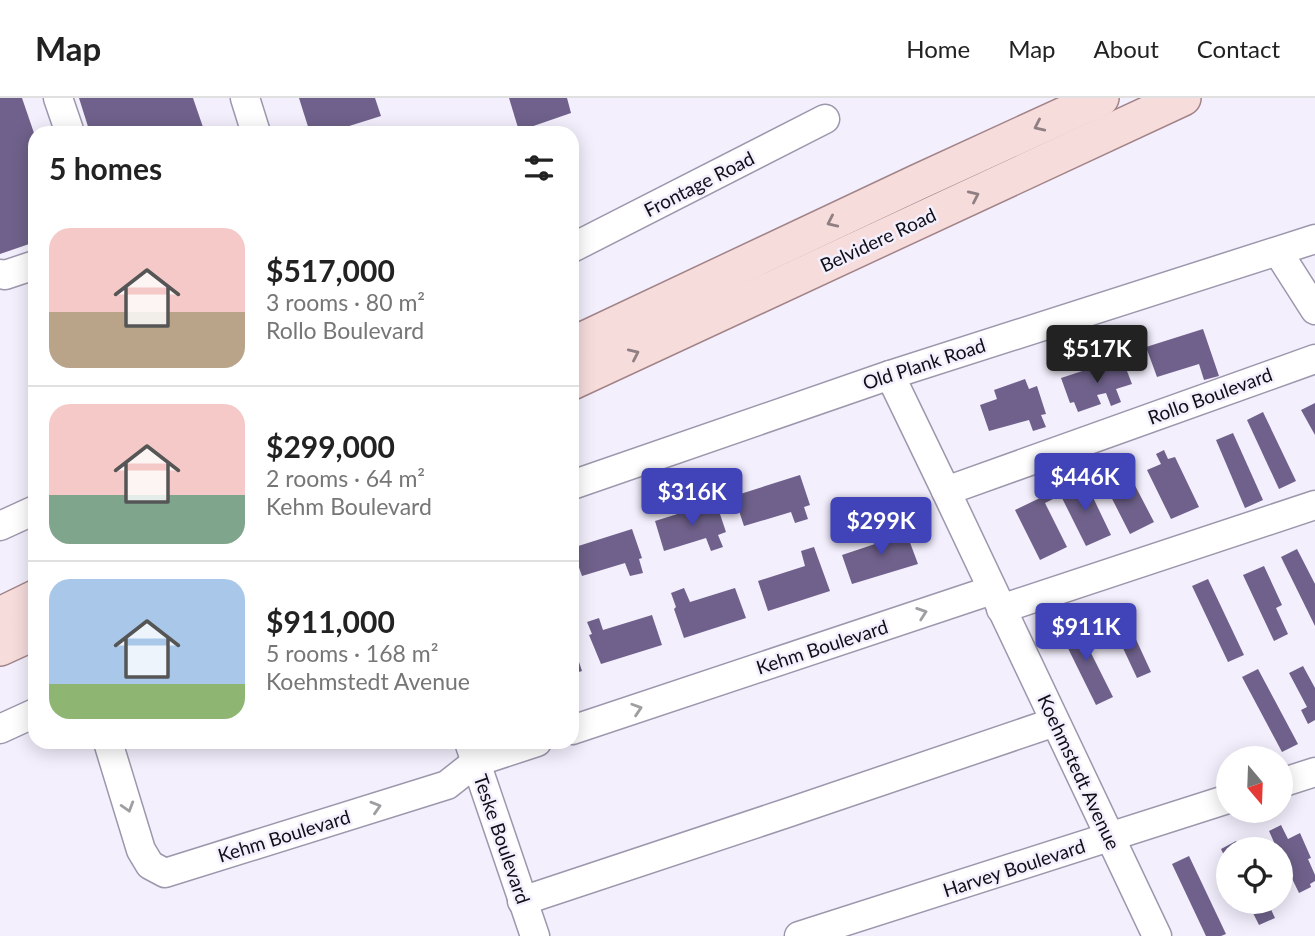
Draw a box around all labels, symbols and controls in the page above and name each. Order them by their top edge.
text: Map [35,28,101,68]
text: Home [906,34,970,63]
text: Map [1008,34,1056,63]
text: About [1094,34,1159,63]
text: Contact [1197,34,1280,63]
one-way arrow [1034,118,1046,132]
street label: Frontage Road [640,146,758,221]
icon: filters [520,149,558,187]
text: 5 homes [49,150,162,186]
one-way arrow [967,190,979,204]
street label: Belvidere Road [816,203,939,276]
one-way arrow [827,214,839,228]
text: $517,000 [266,252,395,288]
icon: home [105,256,189,340]
text: 3 rooms · 80 m² [266,288,425,316]
text: Rollo Boulevard [266,316,424,344]
pin: $517K [1048,326,1146,385]
street label: Old Plank Road [860,333,988,394]
text: $517K [1062,334,1132,362]
one-way arrow [627,348,639,362]
street label: Rollo Boulevard [1144,362,1275,429]
text: $299,000 [266,428,395,464]
icon: home [105,432,189,516]
pin: $446K [1036,454,1134,513]
text: $446K [1050,462,1120,490]
text: 2 rooms · 64 m² [266,464,425,492]
pin: $316K [643,468,741,528]
text: $316K [657,477,727,505]
text: Kehm Boulevard [266,492,432,520]
pin: $299K [832,498,930,557]
text: $299K [846,506,916,534]
text: $911,000 [266,603,395,639]
pin: $911K [1037,603,1135,663]
icon: home [105,607,189,691]
one-way arrow [916,607,928,621]
text: $911K [1051,612,1121,640]
street label: Kehm Boulevard [753,614,891,679]
text: 5 rooms · 168 m² [266,639,438,667]
text: Koehmstedt Avenue [266,667,470,695]
street label: Koehmstedt Avenue [1033,691,1125,853]
one-way arrow [631,702,643,717]
north arrow [1216,746,1293,822]
map controls [1216,746,1293,914]
street label: Teske Boulevard [470,771,535,907]
one-way arrow [120,800,134,813]
one-way arrow [370,800,382,815]
street label: Kehm Boulevard [215,804,353,867]
street label: Harvey Boulevard [940,834,1088,901]
button: locate [1216,837,1293,914]

